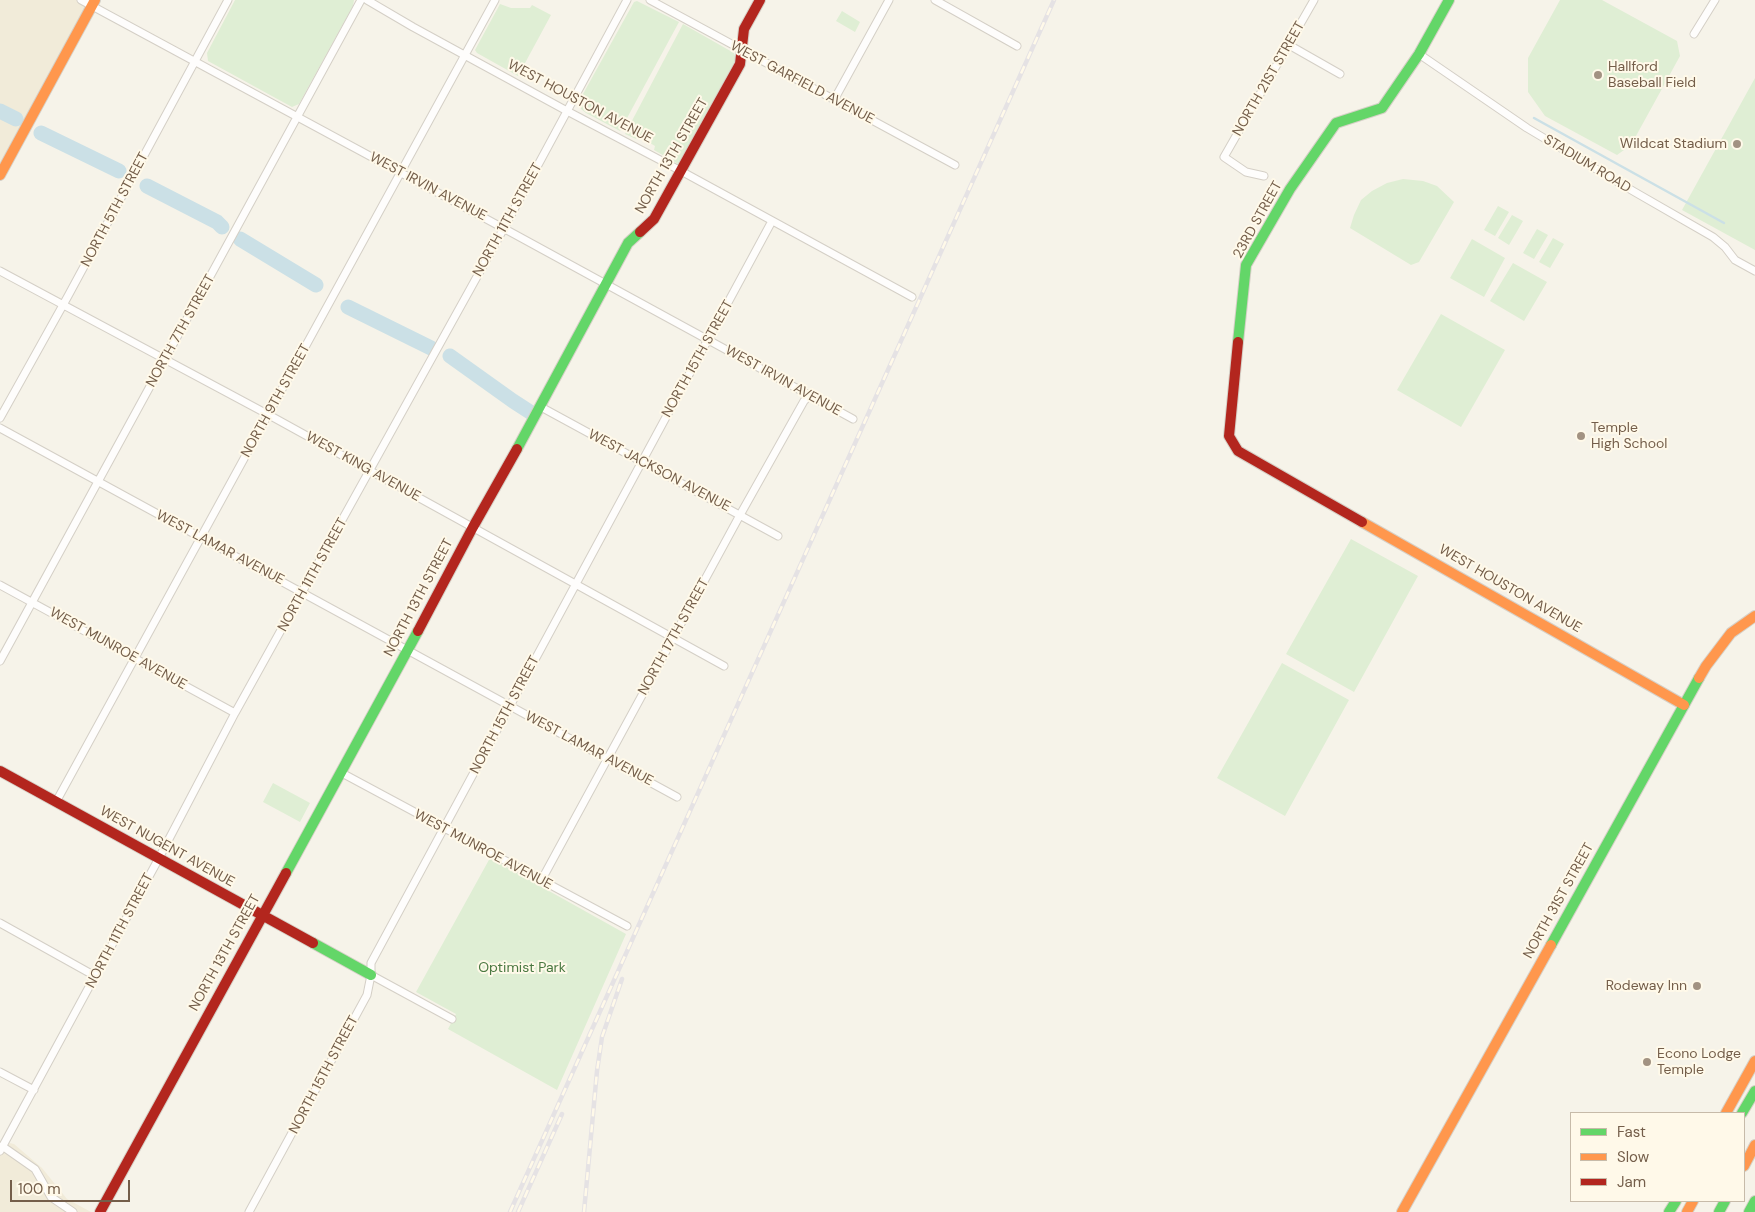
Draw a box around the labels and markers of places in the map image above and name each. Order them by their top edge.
place label: Hallford Baseball Field [1608,59,1696,92]
marker: Hallford Baseball Field [1592,69,1604,81]
place label: Wildcat Stadium [1620,136,1727,152]
marker: Wildcat Stadium [1731,138,1743,150]
place label: Temple High School [1591,420,1667,452]
marker: Temple High School [1575,430,1587,442]
place label: Rodeway Inn [1606,978,1687,994]
marker: Rodeway Inn [1691,980,1703,992]
place label: Econo Lodge Temple [1657,1046,1741,1078]
marker: Econo Lodge Temple [1641,1056,1653,1068]

